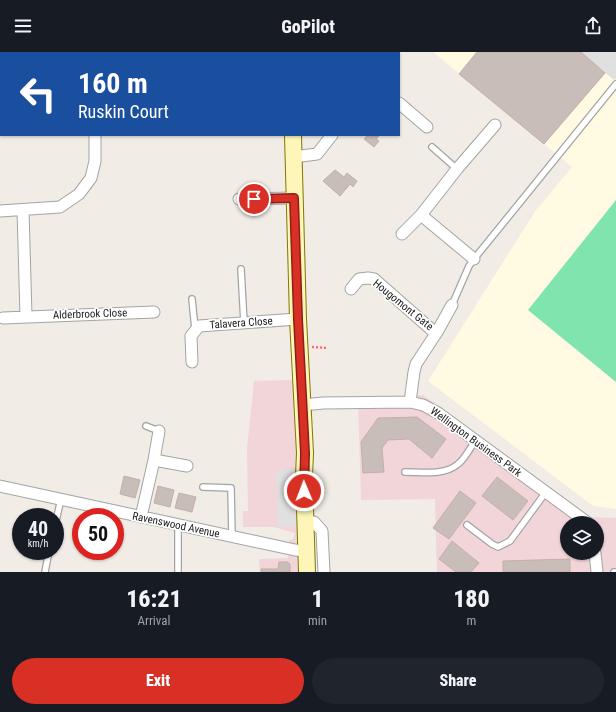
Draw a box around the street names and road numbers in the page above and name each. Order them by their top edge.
street label: Hougomont Gate [370,277,436,333]
street label: Alderbrook Close [53,306,127,322]
street label: Talavera Close [209,314,273,332]
street label: Wellington Business Park [428,404,524,480]
street label: Ravenswood Avenue [131,509,221,541]

